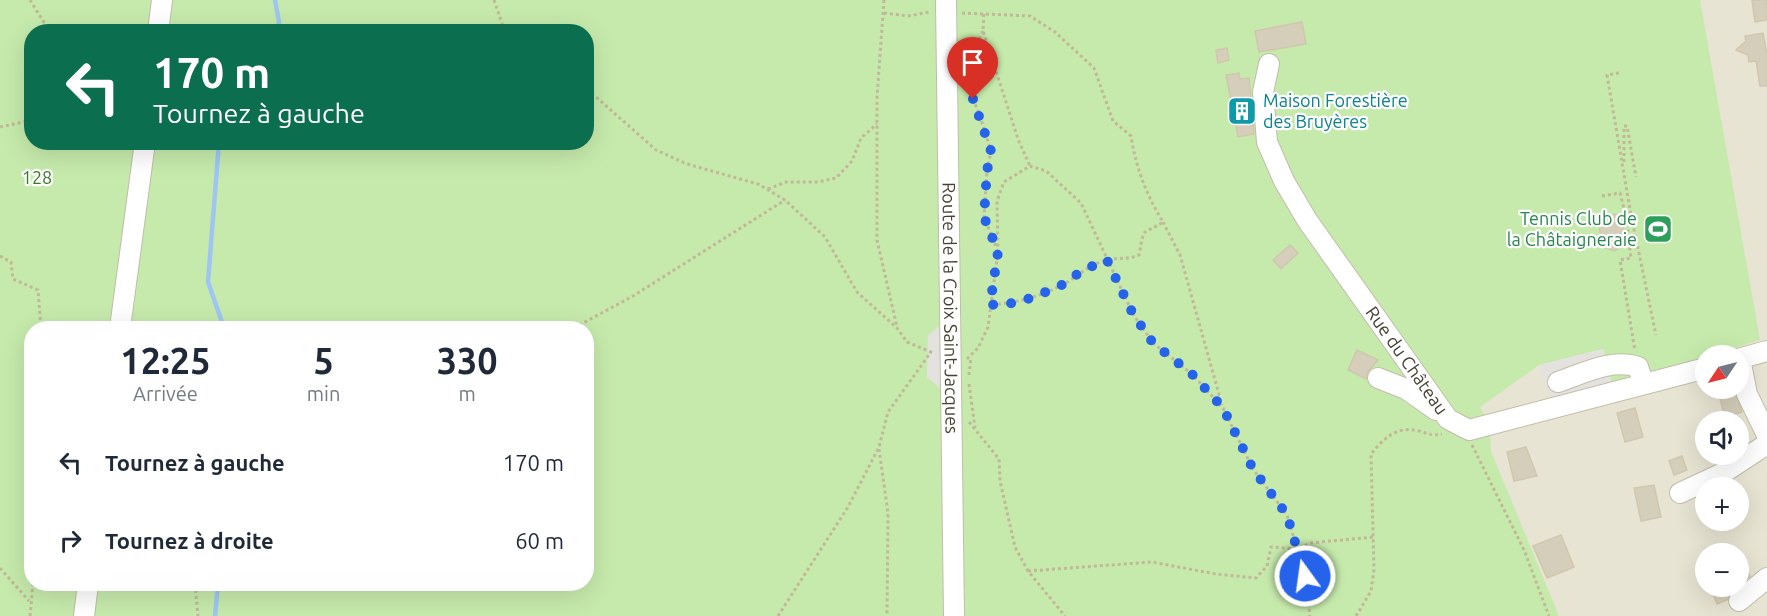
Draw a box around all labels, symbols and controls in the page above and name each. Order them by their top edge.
pin [947,37,998,99]
icon: arrive [956,46,989,79]
icon: left [54,48,132,126]
text: 170 m [153,49,270,96]
place label: Maison Forestière des Bruyères [1263,90,1408,131]
building icon: Maison Forestière des Bruyères [1226,95,1258,127]
text: Tournez à gauche [153,98,365,128]
park label: 128 [22,167,52,187]
street label: Route de la Croix Saint-Jacques [939,182,963,434]
place label: Tennis Club de la Châtaigneraie [1507,208,1637,249]
sports icon: Tennis Club de la Châtaigneraie [1642,213,1674,245]
street label: Rue du Château [1362,302,1453,418]
text: 12:25 [120,340,210,381]
text: 5 [313,340,334,381]
text: 330 [437,340,498,381]
north arrow [1695,345,1749,399]
map controls [1695,345,1749,597]
text: Arrivée [133,382,198,405]
text: min [307,382,340,405]
text: m [459,382,476,405]
button: sound [1695,411,1749,465]
icon: left [54,446,87,479]
text: Tournez à gauche [105,450,285,475]
text: 170 m [503,450,564,475]
button: + [1695,477,1749,531]
icon: right [54,524,87,557]
text: Tournez à droite [105,528,274,553]
text: 60 m [515,528,564,553]
button: − [1695,543,1749,597]
position arrow [1273,544,1337,608]

